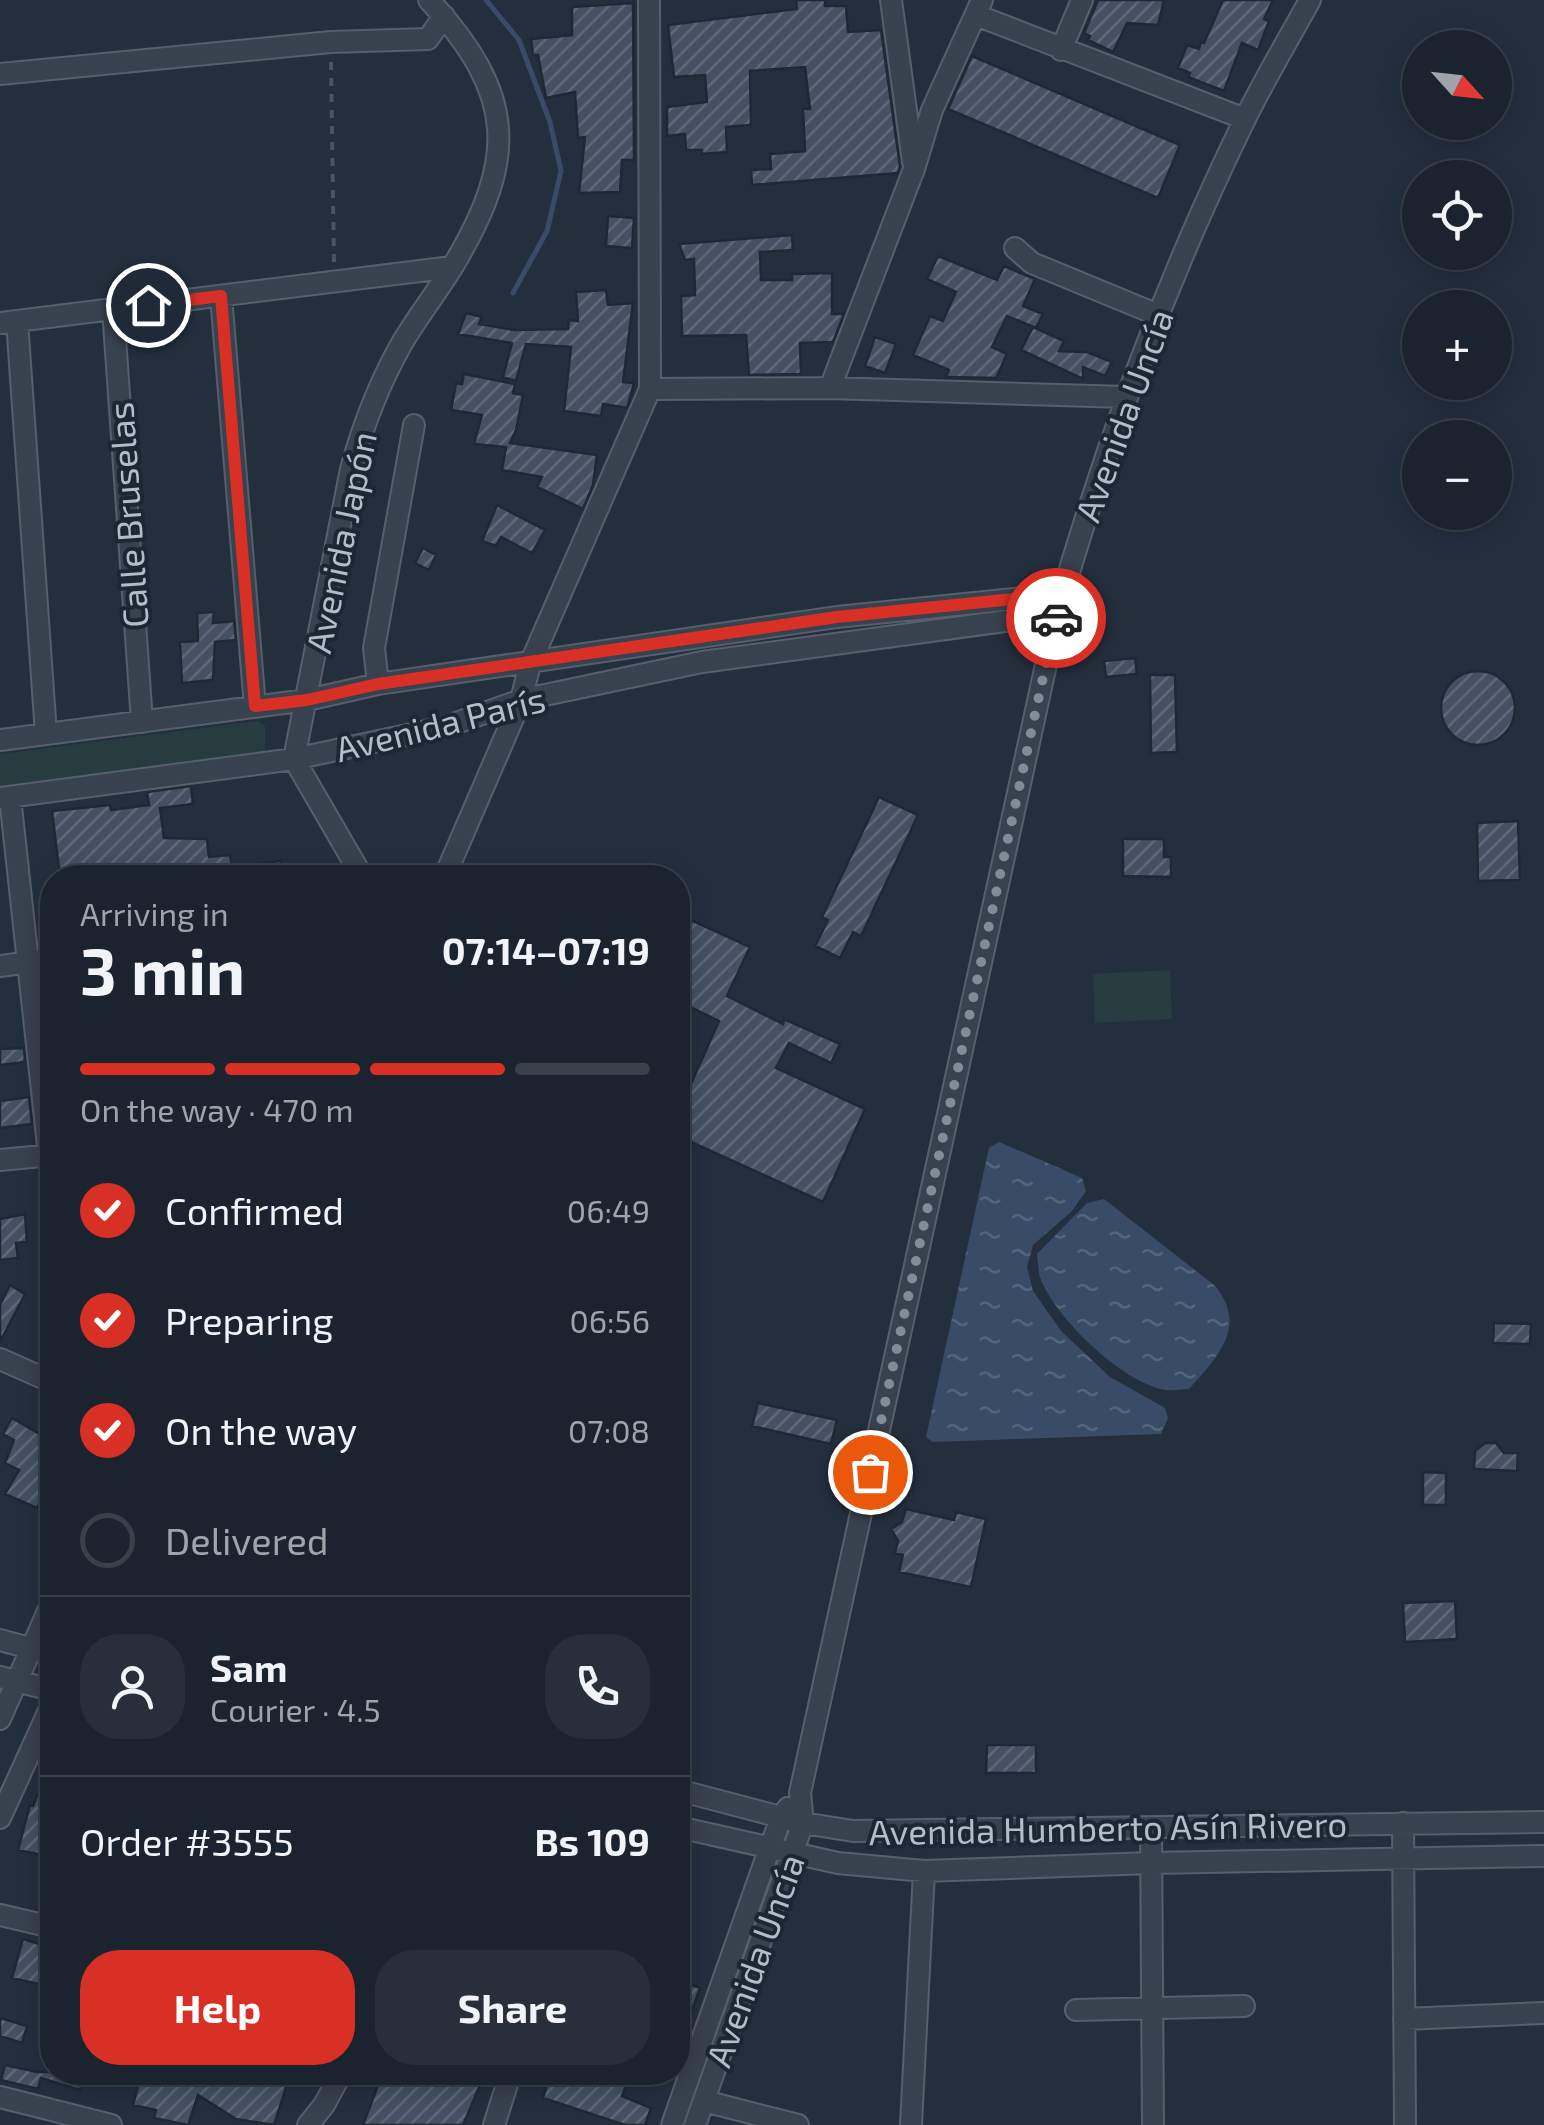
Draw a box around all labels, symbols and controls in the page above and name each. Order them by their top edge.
north arrow [1402,30,1512,140]
map controls [1402,30,1512,530]
button: locate [1402,160,1512,270]
pin [106,263,191,348]
icon: home [121,278,176,333]
button: + [1402,290,1512,400]
street label: Avenida Uncía [1065,303,1181,527]
street label: Calle Bruselas [98,401,156,629]
button: − [1402,420,1512,530]
street label: Avenida Japón [296,427,384,657]
courier [1006,568,1106,668]
icon: car [1029,591,1084,646]
street label: Avenida París [331,677,549,769]
text: Arriving in [80,894,229,932]
text: 07:14–07:19 [442,927,650,973]
text: 3 min [80,930,245,1008]
text: On the way · 470 m [80,1090,353,1128]
icon: check [80,1183,135,1238]
text: Confirmed [165,1187,344,1233]
text: 06:49 [567,1191,650,1229]
icon: check [80,1293,135,1348]
text: Preparing [165,1297,333,1343]
text: 06:56 [569,1301,650,1339]
icon: check [80,1403,135,1458]
text: On the way [165,1407,357,1453]
text: 07:08 [568,1411,650,1449]
pin [828,1430,913,1515]
icon: bag [843,1445,898,1500]
text: Delivered [165,1517,329,1563]
button: person [80,1634,185,1739]
button: phone [545,1634,650,1739]
text: Sam [210,1644,287,1690]
text: Courier · 4.5 [210,1690,381,1728]
street label: Avenida Humberto Asín Rivero [868,1802,1348,1852]
text: Order #3555 [80,1818,294,1864]
text: Bs 109 [534,1818,650,1864]
street label: Avenida Uncía [696,1848,812,2072]
button: Help [80,1950,355,2065]
button: Share [375,1950,650,2065]

